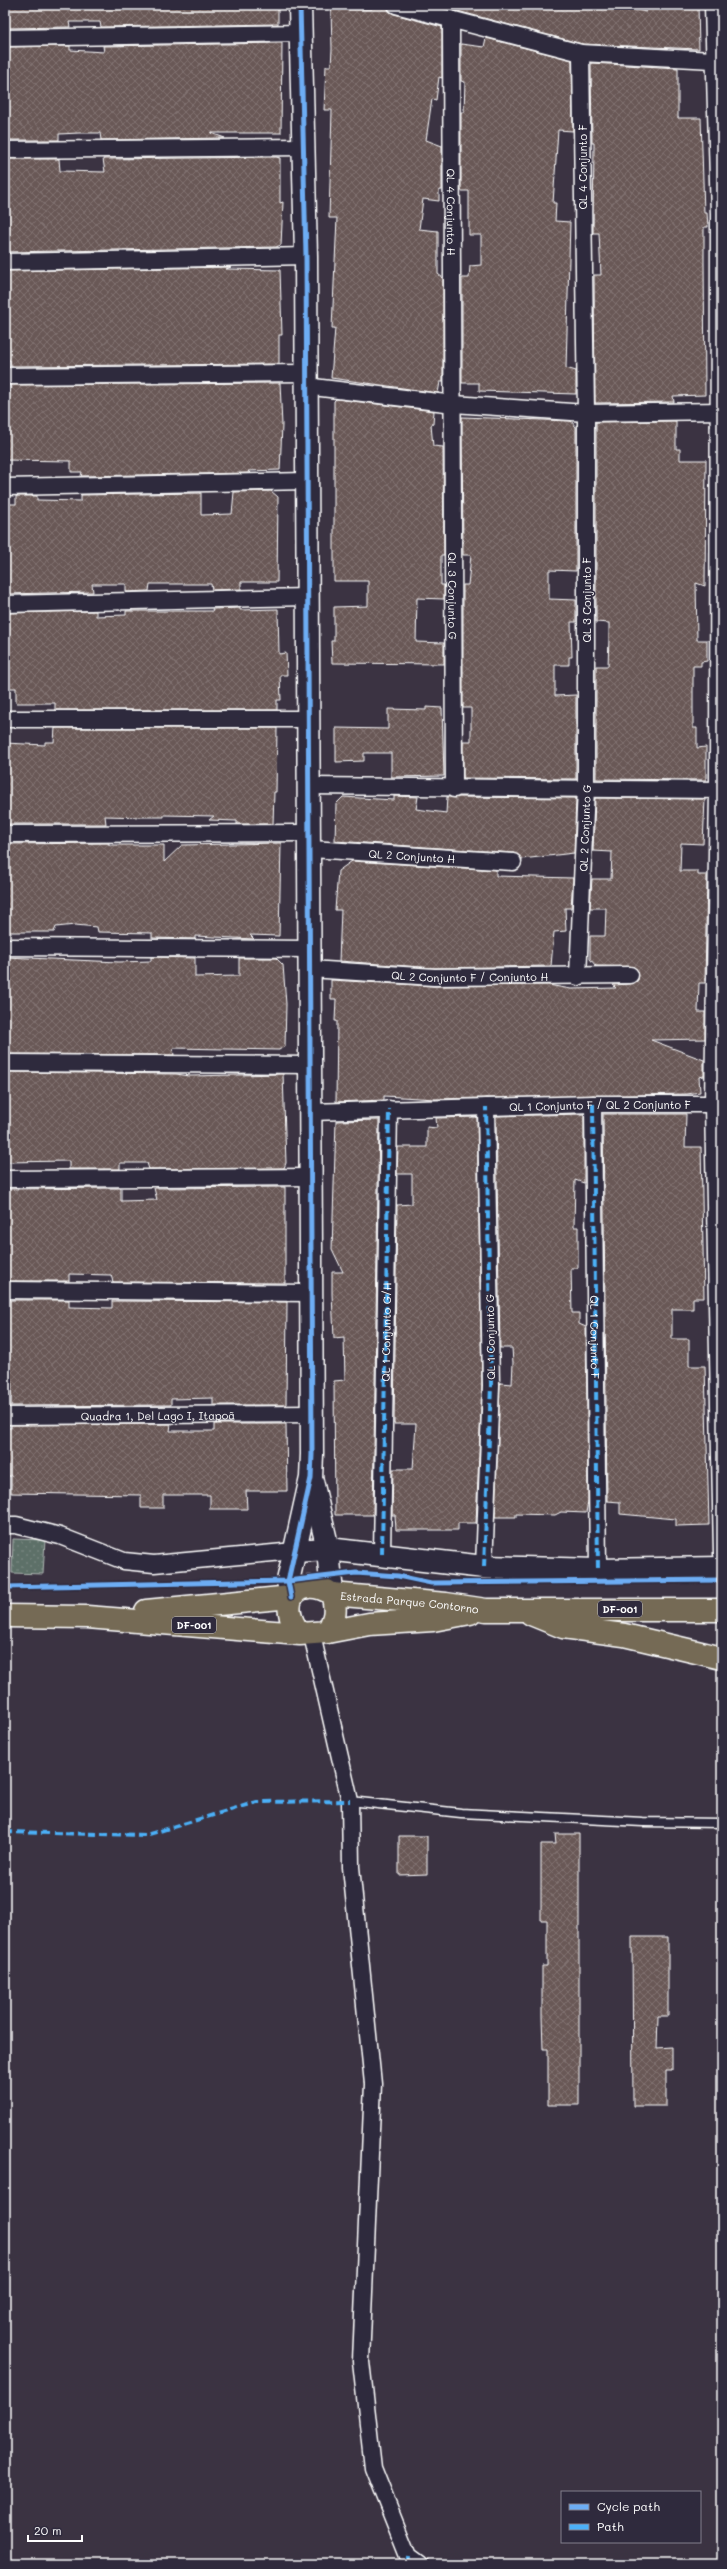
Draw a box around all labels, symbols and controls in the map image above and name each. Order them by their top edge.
street label: QL 4 Conjunto F [575,124,590,210]
street label: QL 4 Conjunto H [444,168,459,256]
street label: QL 3 Conjunto G [446,552,461,640]
street label: QL 3 Conjunto F [579,557,594,643]
street label: QL 2 Conjunto G [575,784,594,872]
street label: QL 2 Conjunto H [368,845,456,866]
street label: QL 2 Conjunto F / Conjunto H [391,967,548,985]
street label: QL 1 Conjunto F / QL 2 Conjunto F [509,1097,691,1114]
street label: QL 1 Conjunto G/H [377,1282,394,1382]
street label: QL 1 Conjunto G [482,1294,498,1380]
street label: QL 1 Conjunto F [588,1295,603,1379]
street label: Quadra 1, Del Lago I, Itapoã [81,1407,235,1423]
street label: Estrada Parque Contorno [340,1587,480,1616]
road number: DF-001 [598,1601,642,1617]
road number: DF-001 [172,1617,216,1633]
legend [561,2491,701,2543]
text: Cycle path [597,2498,660,2514]
scale bar [28,2517,82,2543]
text: Path [597,2518,624,2534]
text: 20 m [34,2522,62,2538]

